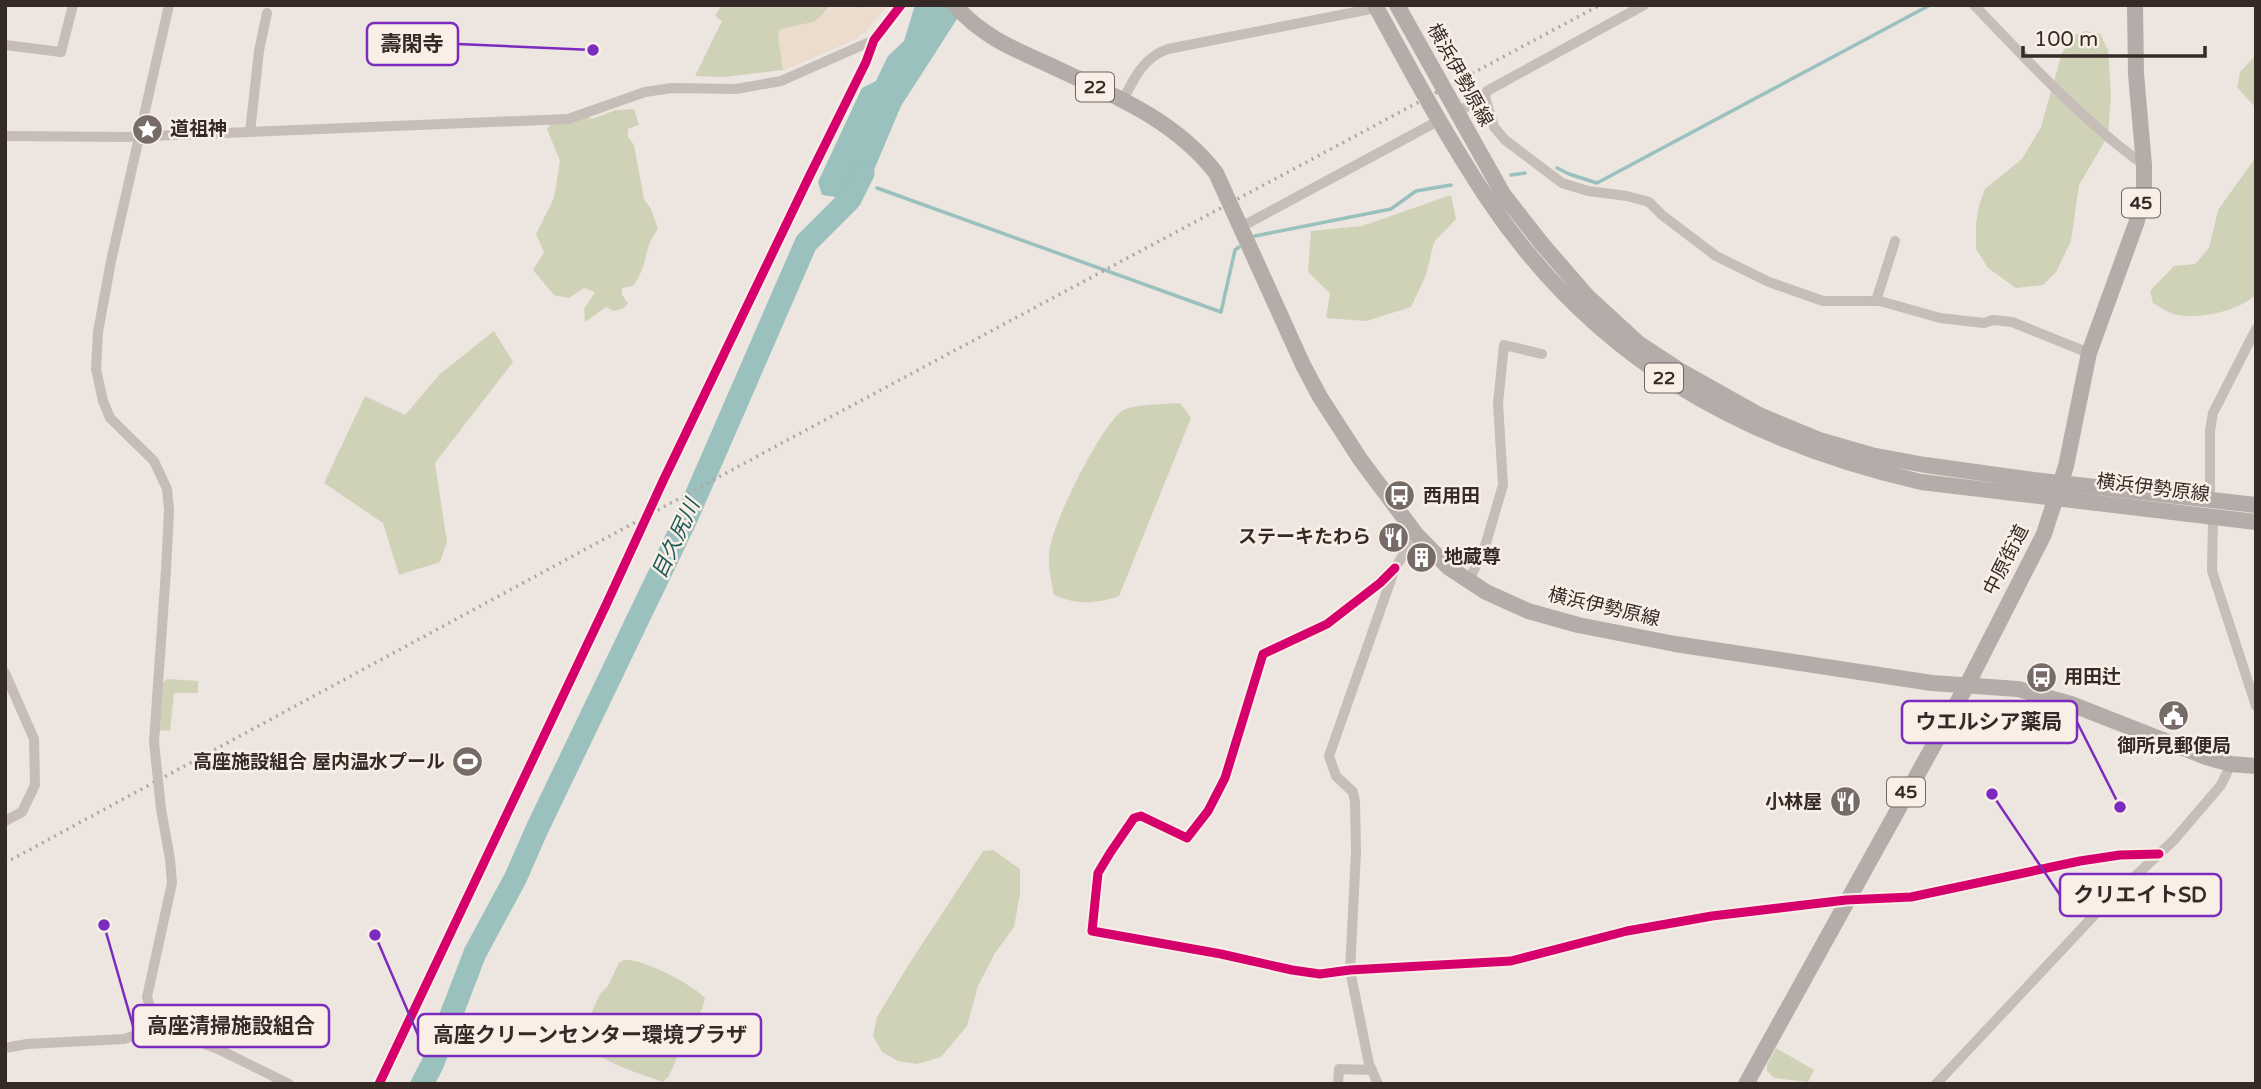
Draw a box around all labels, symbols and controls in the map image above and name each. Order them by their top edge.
scale bar [2023,14,2205,58]
street label: 横浜伊勢原線 [1423,20,1497,130]
callout: 壽閑寺 [367,23,458,65]
text: 100 m [2034,27,2098,52]
text: 壽閑寺 [381,32,444,57]
road number: 22 [1076,72,1114,102]
place icon: 道祖神 [130,112,164,146]
place label: 道祖神 [170,118,227,140]
road number: 45 [2122,188,2160,218]
road number: 22 [1645,364,1683,392]
street label: 横浜伊勢原線 [2095,470,2211,506]
bus stop icon: 西用田 [1383,479,1417,513]
place label: 西用田 [1423,485,1480,507]
water label: 目久尻川 [647,494,706,582]
restaurant icon: ステーキたわら [1377,520,1411,554]
street label: 中原街道 [1979,521,2033,599]
place label: ステーキたわら [1238,526,1371,548]
building icon: 地蔵尊 [1404,540,1438,574]
place label: 地蔵尊 [1444,546,1501,568]
street label: 横浜伊勢原線 [1546,583,1662,631]
bus stop icon: 用田辻 [2024,660,2058,694]
place label: 用田辻 [2064,666,2121,688]
public building icon: 御所見郵便局 [2157,698,2191,732]
callout: ウエルシア薬局 [1902,701,2077,743]
text: ウエルシア薬局 [1916,710,2063,735]
place label: 御所見郵便局 [2117,735,2231,757]
sports icon: 高座施設組合 屋内温水プール [451,745,485,779]
place label: 高座施設組合 屋内温水プール [193,751,445,773]
road number: 45 [1887,778,1925,806]
restaurant icon: 小林屋 [1828,785,1862,819]
place label: 小林屋 [1765,791,1822,813]
callout: クリエイトSD [2060,874,2221,916]
text: クリエイトSD [2073,883,2207,908]
callout: 高座清掃施設組合 [133,1005,329,1047]
text: 高座清掃施設組合 [147,1014,315,1039]
callout: 高座クリーンセンター環境プラザ [418,1014,761,1056]
text: 高座クリーンセンター環境プラザ [433,1023,747,1048]

